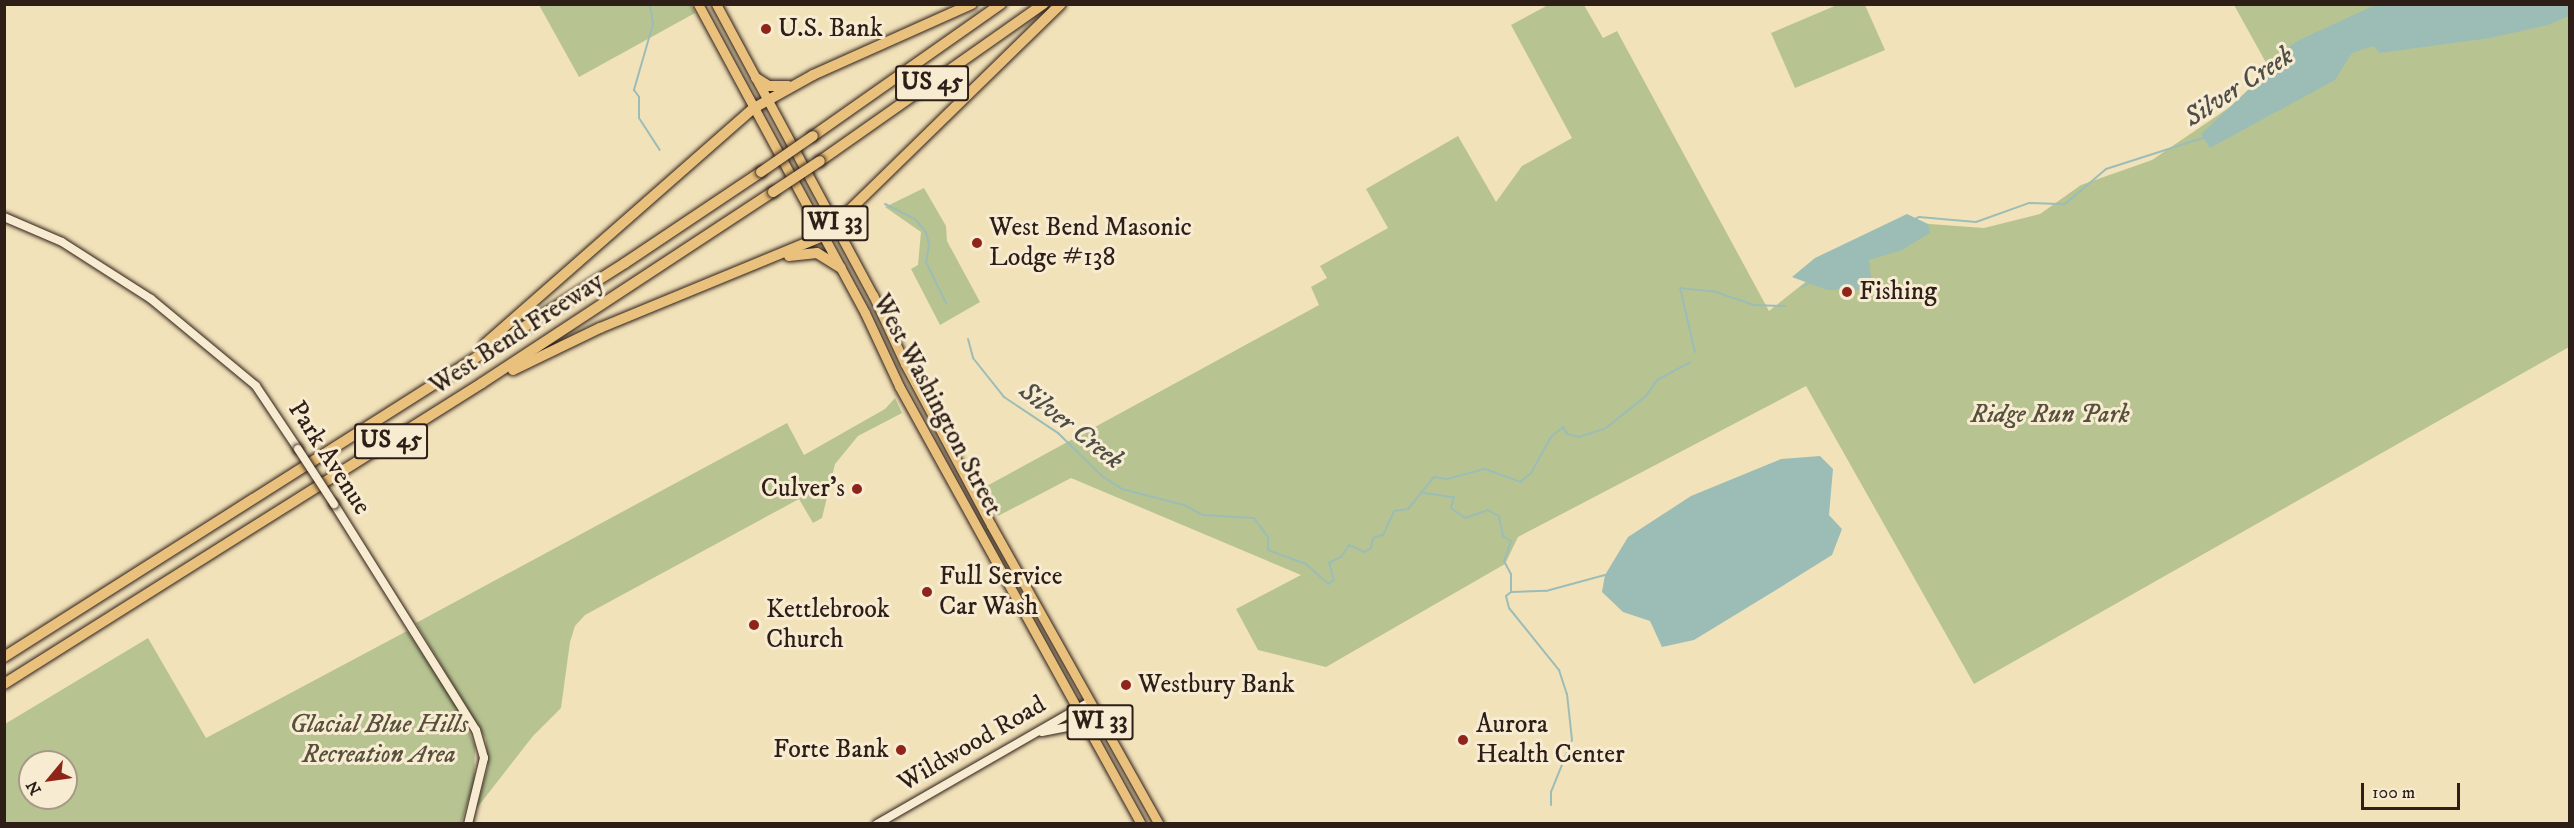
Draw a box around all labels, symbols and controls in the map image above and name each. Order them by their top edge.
place label: U.S. Bank [778,13,883,45]
marker: U.S. Bank [759,22,773,36]
water label: Silver Creek [2178,40,2300,134]
road number: US 45 [894,62,970,104]
road number: WI 33 [800,202,870,244]
place label: West Bend Masonic Lodge #138 [989,212,1192,274]
marker: West Bend Masonic Lodge #138 [970,236,984,250]
street label: West Bend Freeway [424,266,610,402]
place label: Fishing [1859,276,1937,308]
marker: Fishing [1840,285,1854,299]
street label: West Washington Street [865,289,1009,521]
water label: Silver Creek [1012,375,1130,477]
street label: Park Avenue [281,395,377,521]
park label: Ridge Run Park [1970,399,2130,431]
road number: US 45 [354,420,428,462]
place label: Culver's [761,473,845,505]
marker: Culver's [850,482,864,496]
place label: Full Service Car Wash [939,561,1063,622]
marker: Full Service Car Wash [920,585,934,599]
place label: Kettlebrook Church [766,594,890,656]
marker: Kettlebrook Church [747,618,761,632]
place label: Westbury Bank [1138,669,1295,701]
marker: Westbury Bank [1119,678,1133,692]
street label: Wildwood Road [893,689,1051,799]
road number: WI 33 [1066,701,1134,743]
park label: Glacial Blue Hills Recreation Area [290,709,468,770]
place label: Aurora Health Center [1476,709,1625,770]
marker: Aurora Health Center [1454,731,1472,749]
place label: Forte Bank [773,734,889,766]
marker: Forte Bank [894,743,908,757]
north arrow [18,750,78,810]
scale bar [2364,771,2463,809]
text: N [22,777,46,798]
text: 100 m [2372,782,2415,804]

